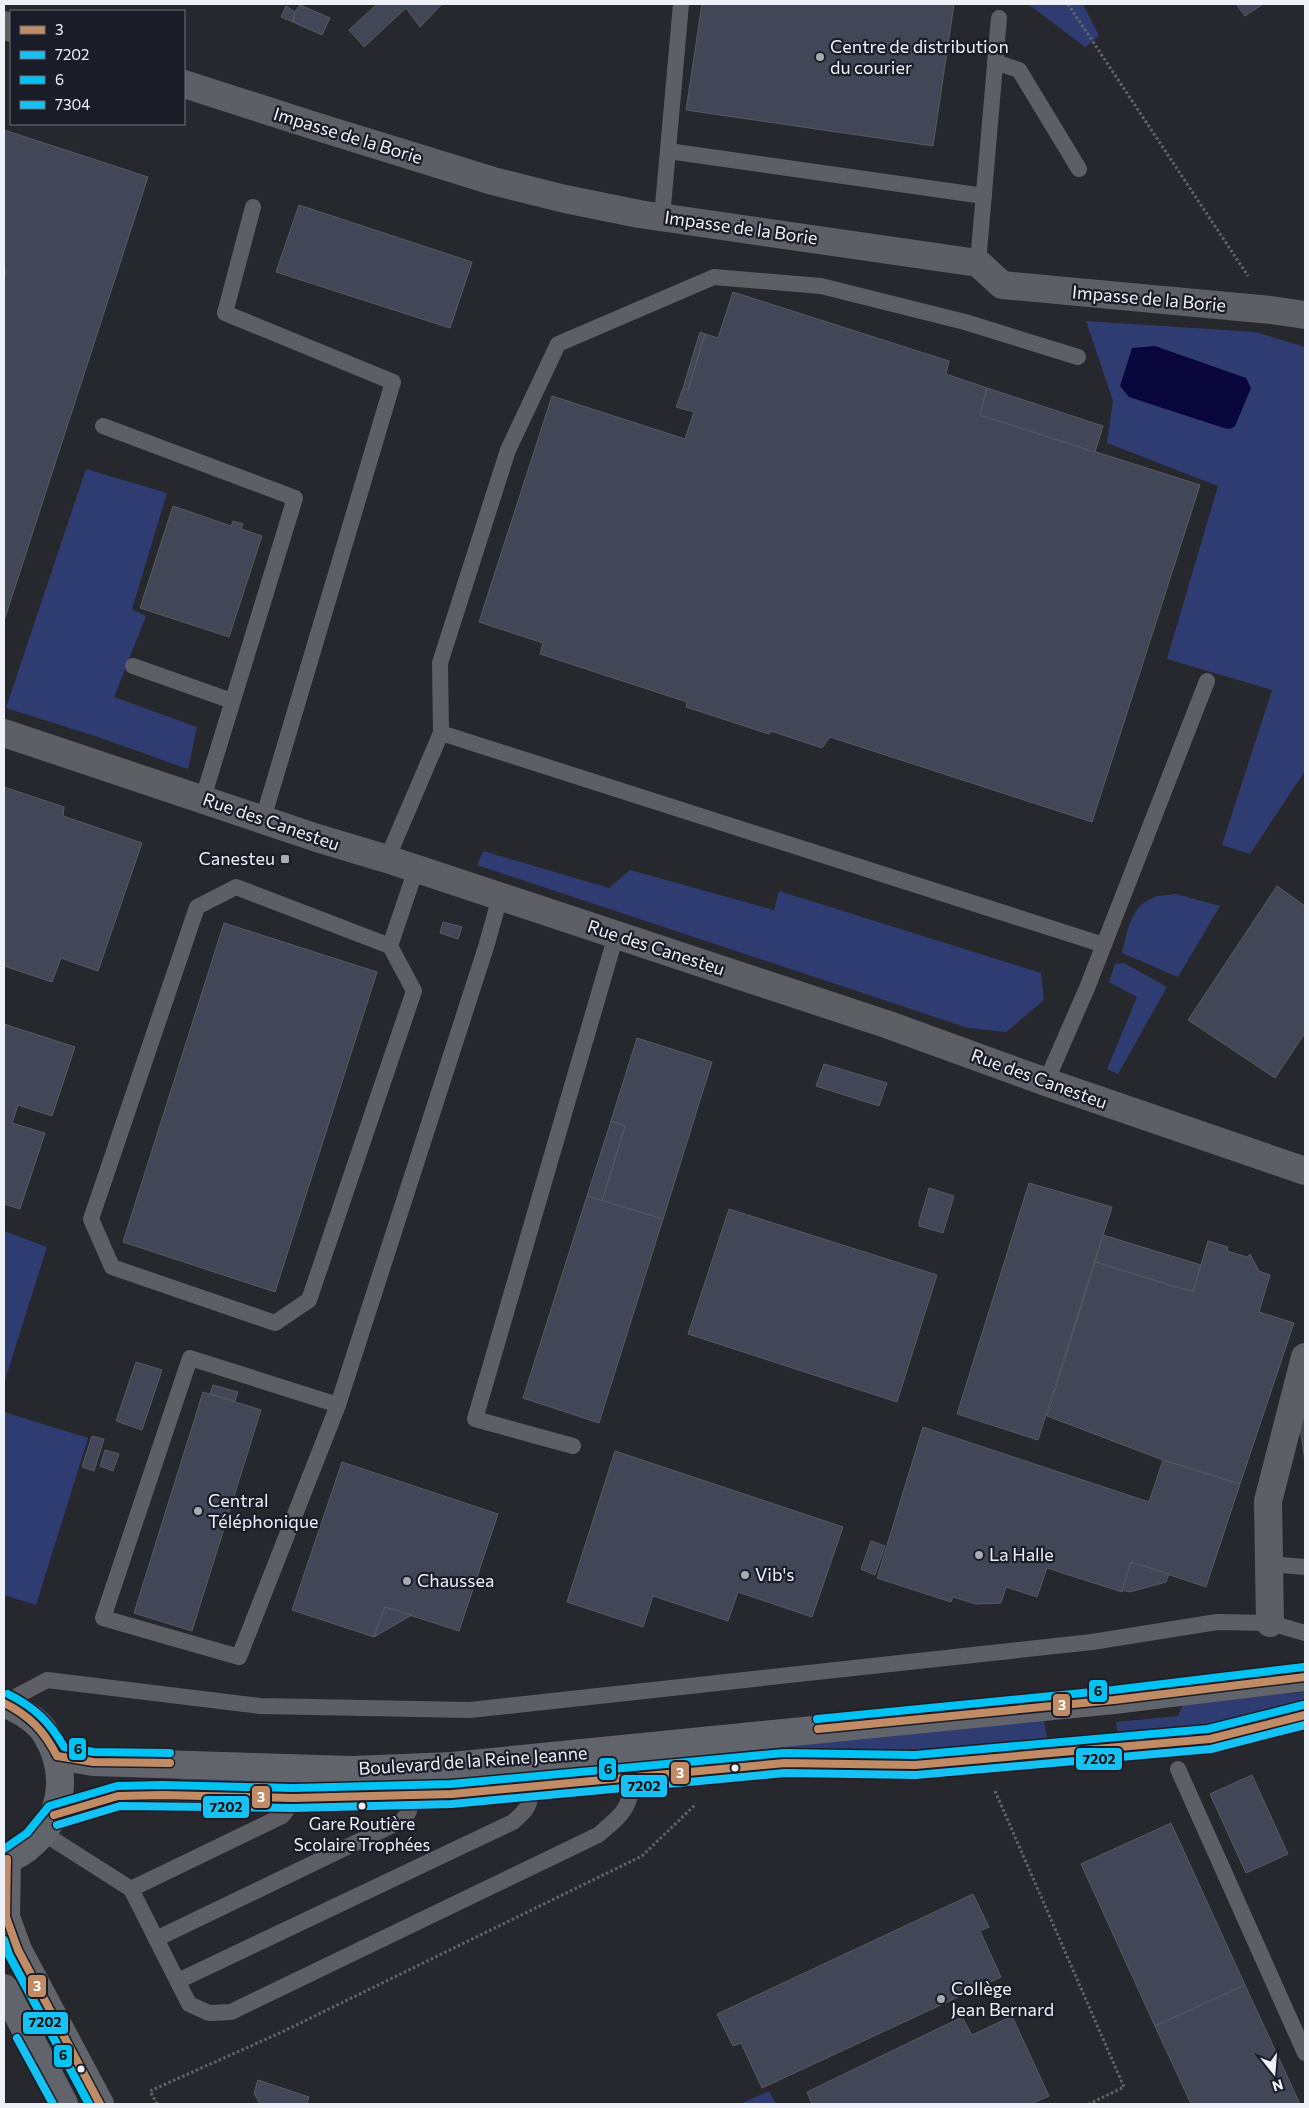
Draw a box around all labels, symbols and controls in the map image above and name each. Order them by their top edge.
legend [10,10,185,125]
text: 3 [55,20,64,38]
place label: Centre de distribution du courier [830,35,1009,78]
text: 7202 [55,45,89,63]
marker: Centre de distribution du courier [814,51,826,63]
text: 6 [55,70,64,88]
text: 7304 [55,95,90,113]
street label: Impasse de la Borie [271,102,425,168]
street label: Impasse de la Borie [663,205,819,249]
street label: Impasse de la Borie [1071,280,1227,316]
street label: Rue des Canesteu [200,787,343,855]
place label: Canesteu [199,847,275,869]
marker: Canesteu [279,853,291,865]
street label: Rue des Canesteu [585,914,728,980]
street label: Rue des Canesteu [968,1043,1110,1113]
place label: Central Téléphonique [208,1489,318,1532]
marker: Central Téléphonique [192,1505,204,1517]
place label: La Halle [989,1543,1054,1565]
marker: La Halle [973,1549,985,1561]
place label: Vib's [755,1563,794,1585]
place label: Chaussea [417,1569,494,1591]
marker: Vib's [739,1569,751,1581]
marker: Chaussea [401,1575,413,1587]
line badge: 6 [1088,1679,1108,1703]
text: 6 [1094,1682,1103,1699]
line badge: 3 [1052,1693,1071,1717]
text: 3 [1058,1696,1066,1713]
line badge: 6 [68,1737,87,1761]
text: 6 [74,1740,83,1757]
street label: Boulevard de la Reine Jeanne [358,1741,588,1779]
line badge: 7202 [1075,1747,1123,1771]
text: 7202 [1083,1750,1115,1767]
line badge: 6 [598,1757,617,1781]
text: 6 [604,1760,613,1777]
line badge: 3 [670,1761,690,1785]
unlabelled marker [730,1763,740,1773]
text: 3 [676,1764,684,1781]
line badge: 7202 [620,1774,668,1798]
text: 7202 [628,1777,660,1794]
line badge: 3 [251,1785,271,1809]
text: 3 [257,1788,265,1805]
line badge: 7202 [202,1795,250,1819]
text: 7202 [210,1798,242,1815]
marker: Gare Routière Scolaire Trophées [357,1801,367,1811]
place label: Gare Routière Scolaire Trophées [294,1813,430,1855]
line badge: 3 [27,1974,47,1998]
text: 3 [33,1977,41,1994]
place label: Collège Jean Bernard [951,1977,1054,2020]
marker: Collège Jean Bernard [935,1993,947,2005]
line badge: 7202 [22,2011,69,2035]
text: 7202 [29,2013,61,2030]
line badge: 6 [53,2044,73,2068]
text: 6 [59,2046,68,2063]
north arrow [1249,2048,1299,2098]
unlabelled marker [76,2064,86,2074]
text: N [1270,2076,1285,2096]

